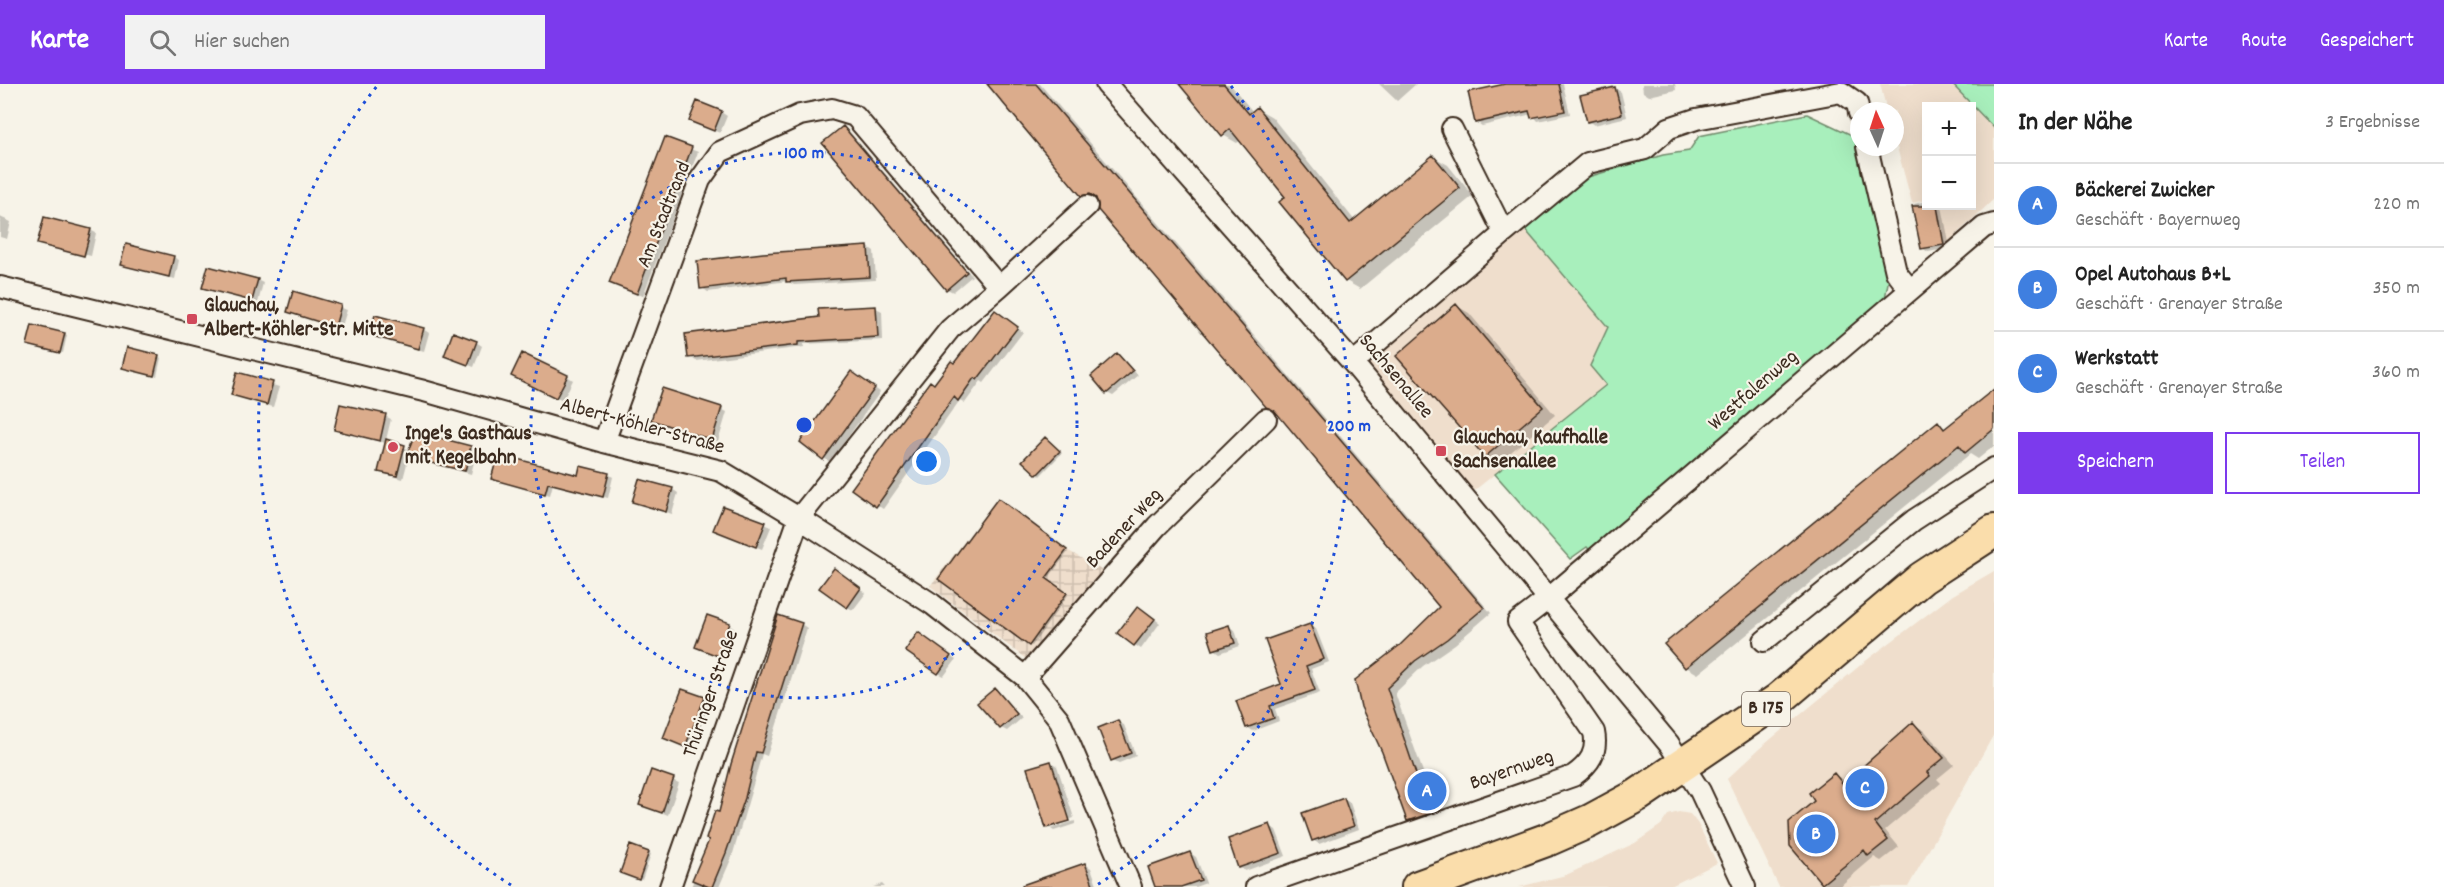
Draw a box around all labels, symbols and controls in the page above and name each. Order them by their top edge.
search box [125,15,545,69]
text: Karte [30,22,89,62]
icon: search [146,26,179,59]
text: Hier suchen [194,27,290,58]
text: Karte [2164,27,2208,57]
text: Route [2241,27,2287,57]
text: Gespeichert [2320,27,2414,57]
north arrow [1850,102,1904,156]
map controls [1922,102,1976,210]
button: + [1922,102,1976,156]
text: In der Nähe [2018,105,2132,142]
text: 3 Ergebnisse [2325,109,2420,137]
text: 100 m [784,142,824,167]
button: − [1922,156,1976,210]
street label: Am Stadtrand [630,157,700,273]
text: Bäckerei Zwicker [2075,176,2214,207]
text: A [2032,191,2043,219]
text: 220 m [2373,191,2420,219]
text: Geschäft · Bayernweg [2075,207,2241,235]
text: Opel Autohaus B+L [2075,260,2231,291]
text: B [2033,275,2042,303]
text: 350 m [2373,275,2420,303]
text: Geschäft · Grenayer Straße [2075,291,2283,319]
place label: Glauchau, Albert-Köhler-Str. Mitte [204,292,393,346]
marker: Glauchau, Albert-Köhler-Str. Mitte [185,312,199,326]
street label: Sachsenallee [1350,328,1440,426]
street label: Westfalenweg [1702,343,1806,439]
text: Werkstatt [2075,344,2158,375]
text: C [2033,359,2042,387]
text: 360 m [2372,359,2420,387]
text: Geschäft · Grenayer Straße [2075,375,2283,403]
street label: Albert-Köhler-Straße [556,391,728,463]
centre of rings [794,415,814,435]
text: 200 m [1327,415,1371,440]
place label: Inge's Gasthaus mit Kegelbahn [405,420,532,474]
place label: Glauchau, Kaufhalle Sachsenallee [1453,424,1608,478]
button: Speichern [2018,432,2213,494]
button: Teilen [2225,432,2420,494]
marker: Inge's Gasthaus mit Kegelbahn [386,440,400,454]
marker: Glauchau, Kaufhalle Sachsenallee [1434,444,1448,458]
your location [912,447,941,476]
street label: Badener Weg [1080,482,1170,576]
street label: Thüringer Straße [676,626,748,762]
road number: B 175 [1742,692,1790,726]
street label: Bayernweg [1466,743,1558,799]
pin: C [1846,766,1884,810]
pin: A [1408,768,1446,814]
pin: B [1796,812,1836,856]

